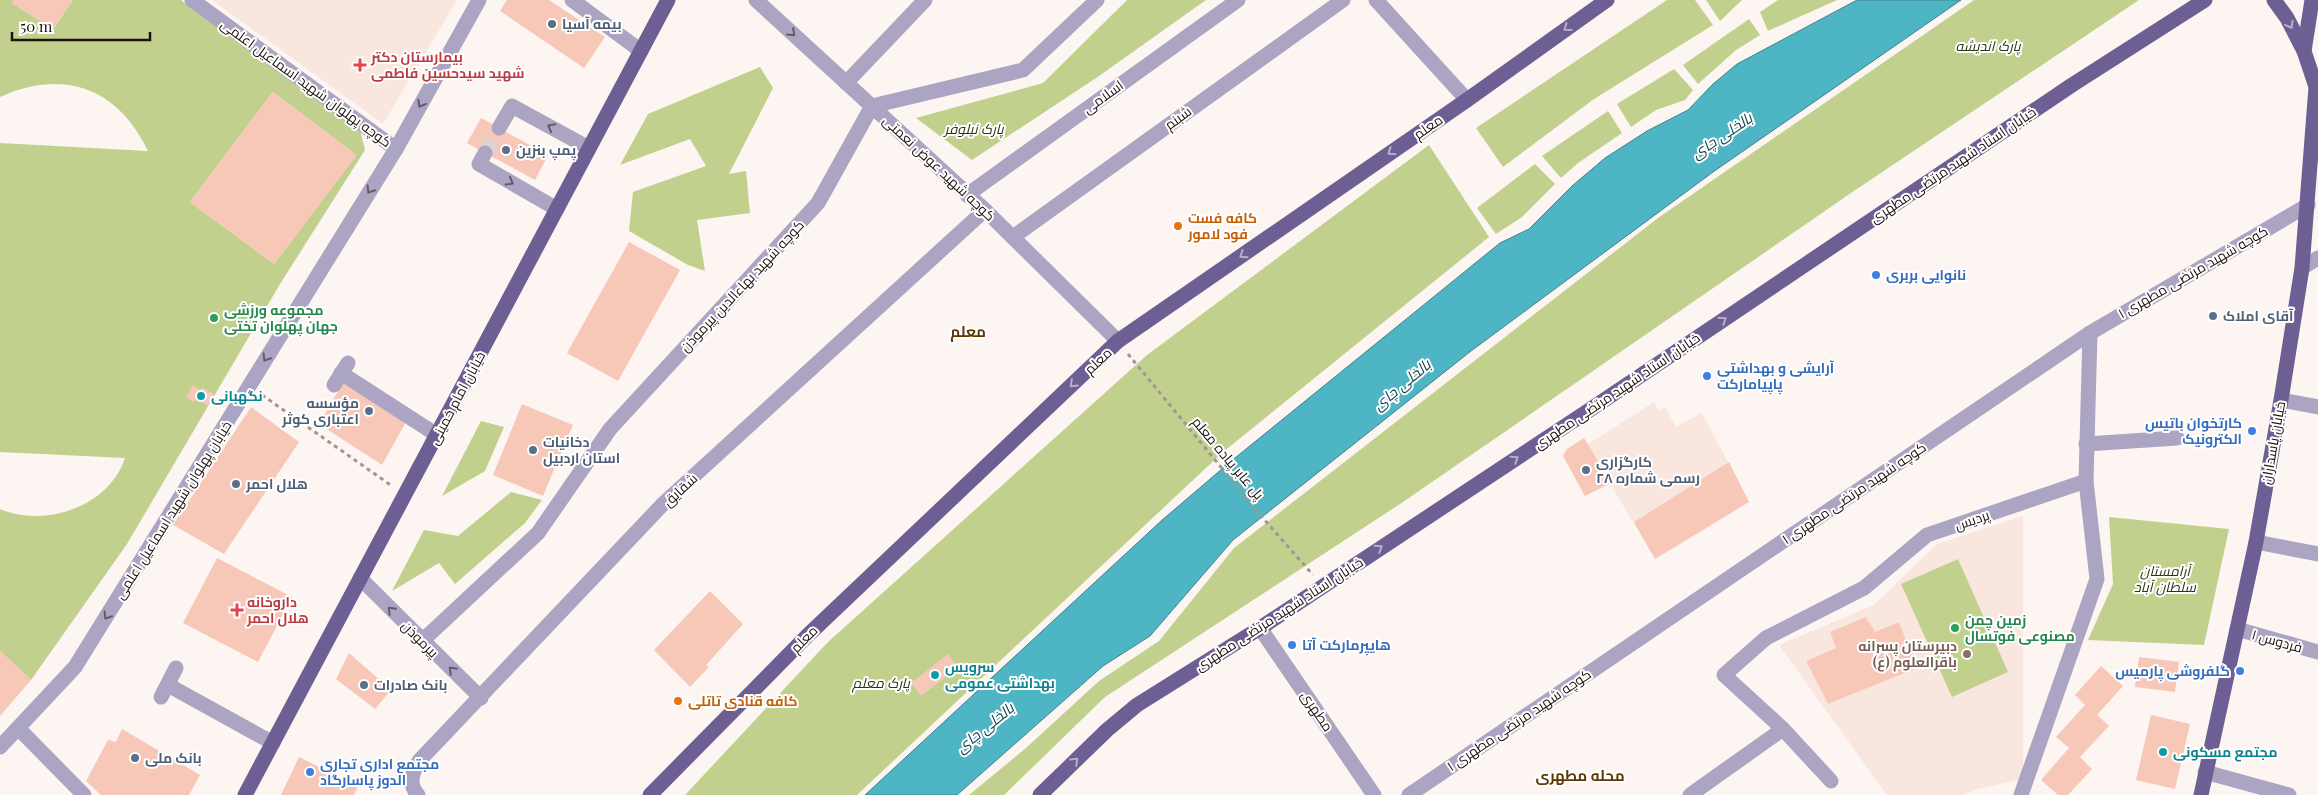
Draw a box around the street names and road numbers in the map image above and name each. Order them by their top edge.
street label: کوچه پهلوان شهید اسماعیل اعلمی [216,14,396,152]
street label: اسلامی [1078,75,1127,118]
street label: شبنم [1160,101,1196,135]
street label: خیابان استاد شهید مرتضی مطهری [1866,102,2040,227]
street label: کوچه شهید عوض نعمتی [878,110,1000,226]
street label: معلم [1409,110,1447,144]
street label: کوچه شهید بهاءالدین پیرموذن [675,215,809,357]
street label: کوچه شهید مرتضی مطهری ۱ [2114,221,2272,323]
street label: خیابان استاد شهید مرتضی مطهری [1530,328,1704,453]
street label: معلم [1080,343,1116,379]
street label: خیابان امام خمینی [424,348,490,448]
street label: خیابان پاسداران [2256,400,2290,486]
street label: پل عابر پیاده معلم [1187,412,1269,504]
street label: خیابان پهلوان شهید اسماعیل اعلمی [110,417,236,603]
street label: کوچه شهید مرتضی مطهری ۱ [1778,437,1930,549]
street label: شقایق [658,469,701,511]
street label: پردیس [1952,505,1992,535]
street label: خیابان استاد شهید مرتضی مطهری [1191,552,1366,675]
street label: پیرموذن [397,616,443,662]
street label: معلم [786,621,822,657]
street label: فردوس ۱ [2250,624,2305,657]
street label: کوچه شهید مرتضی مطهری ۱ [1443,664,1595,776]
street label: مطهری [1297,687,1338,735]

